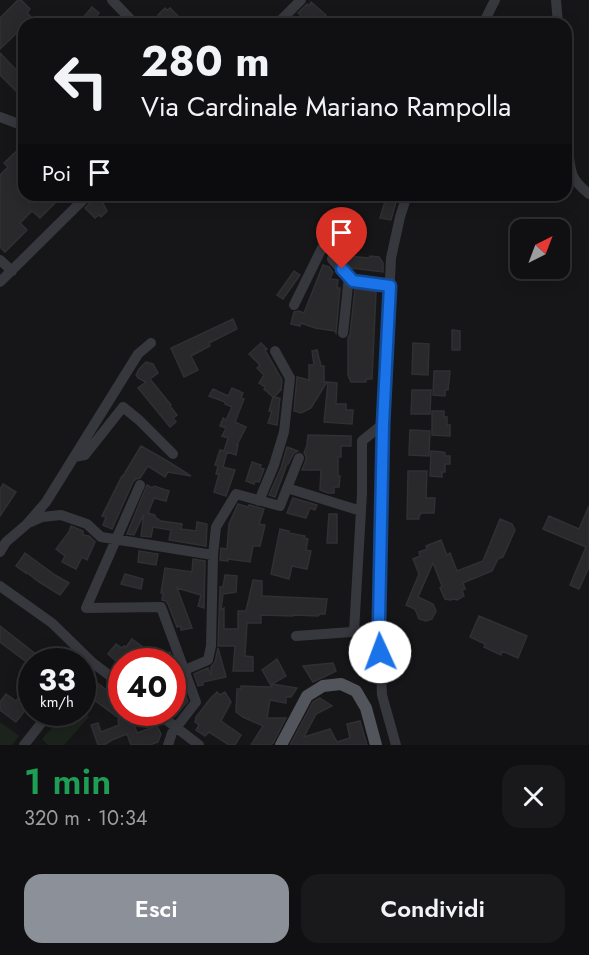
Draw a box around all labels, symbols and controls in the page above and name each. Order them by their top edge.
text: 280 m [141,31,270,92]
icon: left [42,42,120,120]
text: Via Cardinale Mariano Rampolla [141,87,511,126]
icon: arrive [83,156,116,189]
text: Poi [42,157,71,189]
pin [316,207,367,269]
icon: arrive [325,216,358,249]
north arrow [510,219,570,279]
map controls [510,219,570,279]
position arrow [348,620,412,684]
speed limit sign: 40 [108,648,186,726]
text: 33 [38,658,76,701]
text: km/h [40,691,74,713]
text: 1 min [24,755,111,807]
button: close [502,765,565,828]
text: 320 m · 10:34 [24,804,147,833]
button: Esci [24,874,289,943]
button: Condividi [301,874,565,943]

